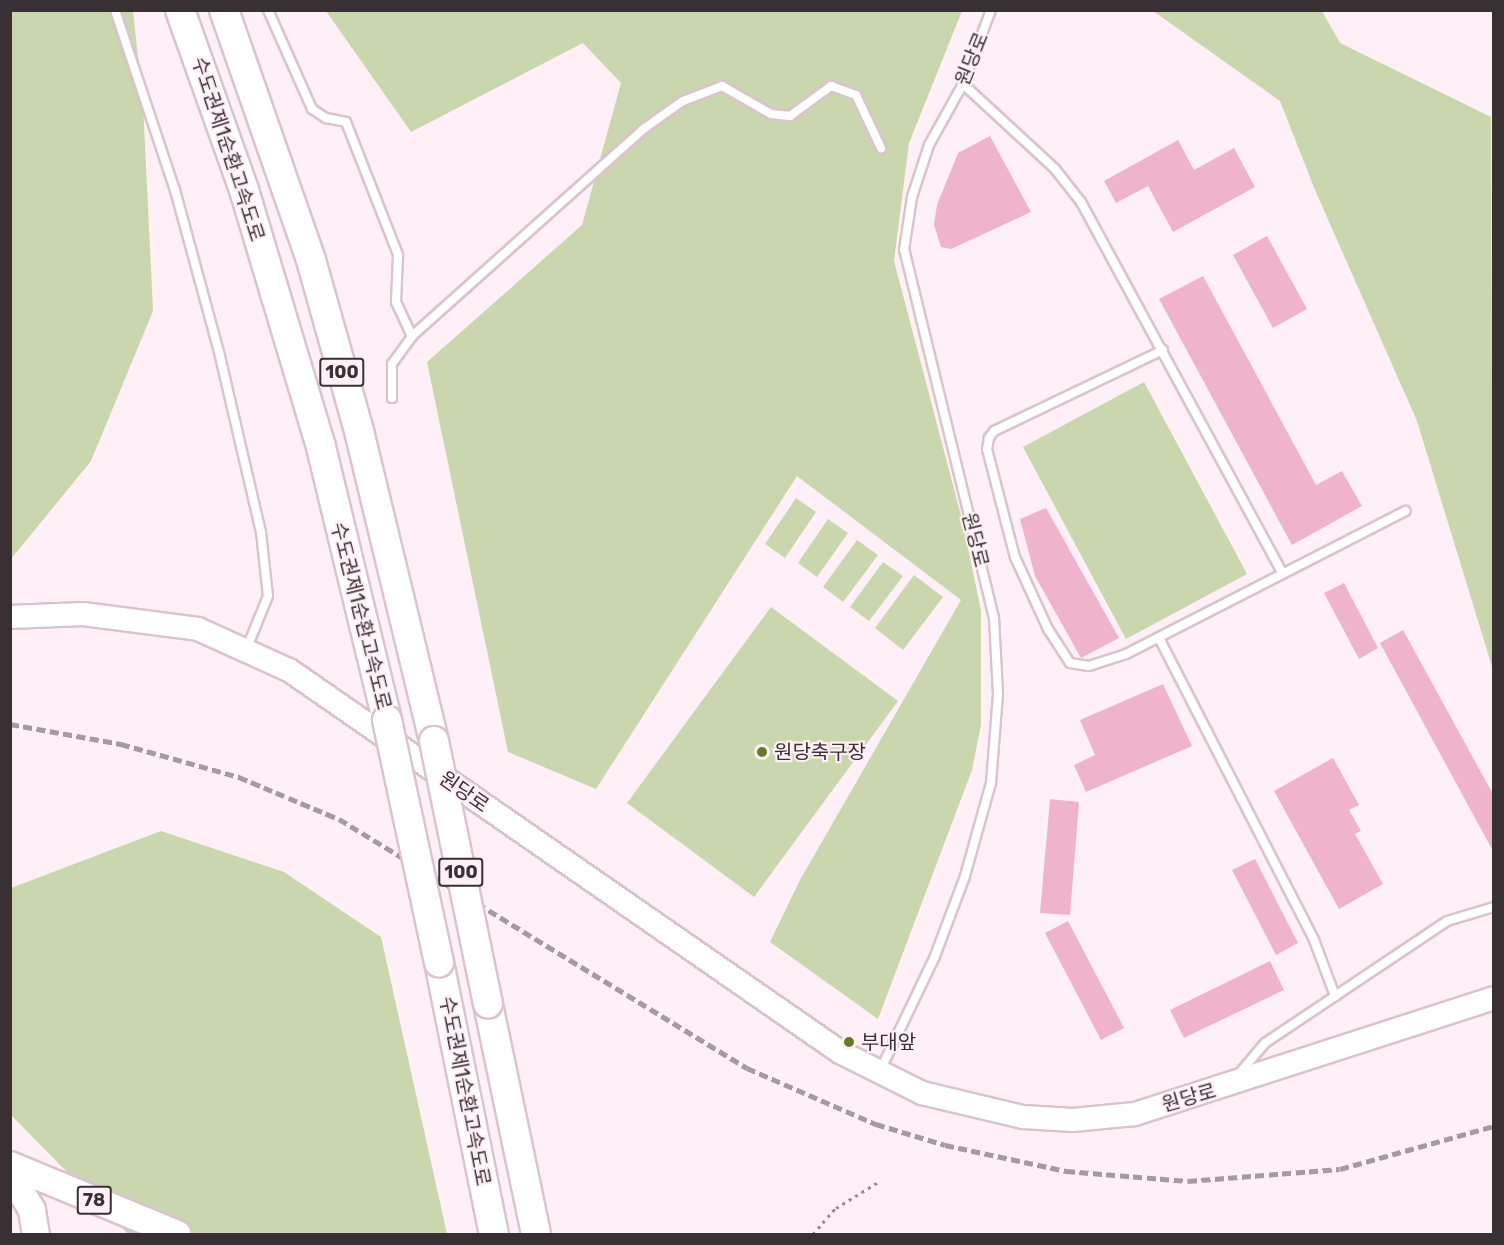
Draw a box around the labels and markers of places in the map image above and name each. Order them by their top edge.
place label: 원당축구장 [774,740,866,764]
marker: 원당축구장 [755,745,769,759]
place label: 부대앞 [861,1030,916,1054]
marker: 부대앞 [842,1035,856,1049]

